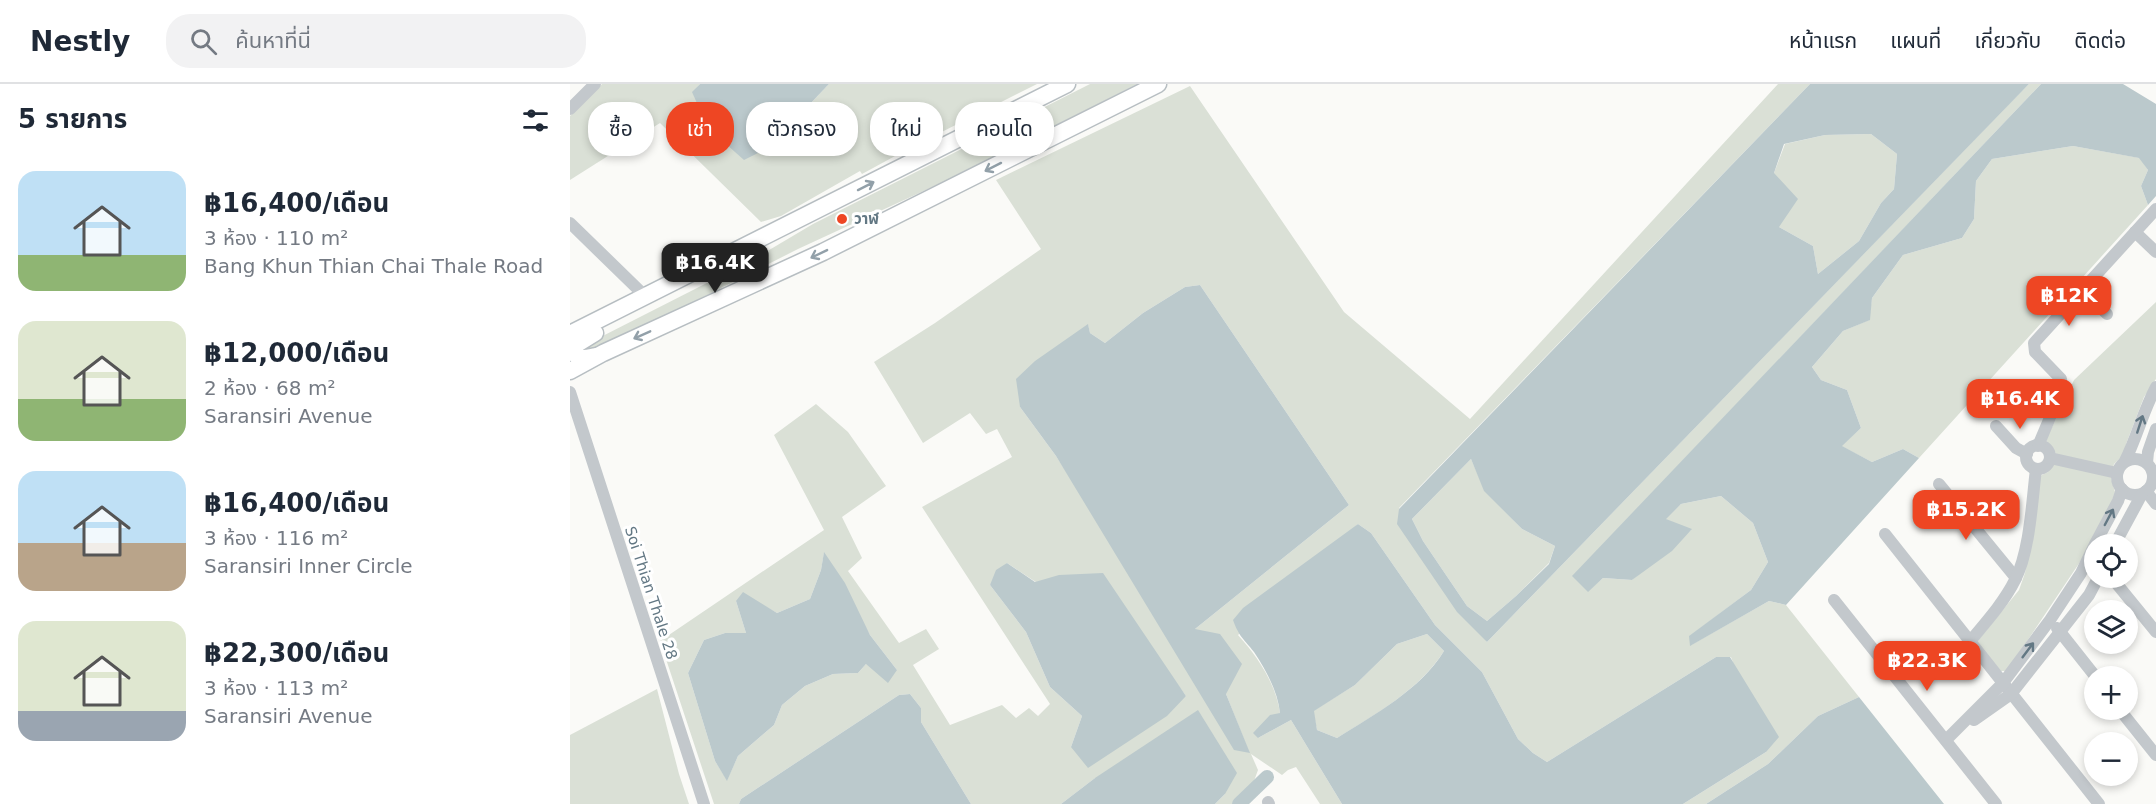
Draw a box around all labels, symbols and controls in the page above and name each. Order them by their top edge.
search box [166,14,586,68]
text: Nestly [30,25,130,58]
icon: search [187,25,220,58]
text: ค้นหาที่นี่ [235,28,311,53]
text: หน้าแรก [1789,29,1857,53]
text: แผนที่ [1890,29,1941,53]
text: เกี่ยวกับ [1974,29,2041,53]
text: ติดต่อ [2074,29,2126,53]
chip: ซื้อ [588,102,654,156]
chip: เช่า [666,102,734,156]
chip: ตัวกรอง [746,102,858,156]
chip: ใหม่ [870,102,943,156]
chip: คอนโด [955,102,1054,156]
text: 5 รายการ [18,104,127,134]
icon: filters [519,104,552,137]
one-way arrow [985,161,1003,173]
one-way arrow [857,179,875,191]
text: ฿16,400/เดือน [204,188,389,218]
icon: home [66,195,138,267]
place label: วาฬ [854,210,879,228]
marker: วาฬ [835,212,849,226]
text: 3 ห้อง · 110 m² [204,226,348,250]
pin: ฿16.4K [666,243,764,294]
one-way arrow [810,248,828,260]
text: ฿16.4K [676,250,754,274]
text: Bang Khun Thian Chai Thale Road [204,254,543,278]
pin: ฿12K [2033,276,2105,327]
text: ฿12K [2040,283,2098,307]
one-way arrow [633,330,651,342]
text: ฿12,000/เดือน [204,338,389,368]
icon: home [66,345,138,417]
text: 2 ห้อง · 68 m² [204,376,335,400]
pin: ฿16.4K [1971,379,2069,430]
text: ฿16.4K [1981,386,2059,410]
text: Saransiri Avenue [204,404,373,428]
one-way arrow [2135,415,2146,434]
text: ฿16,400/เดือน [204,488,389,518]
pin: ฿15.2K [1917,490,2015,541]
icon: home [66,495,138,567]
text: ฿15.2K [1927,497,2005,521]
one-way arrow [2104,509,2115,527]
street label: Soi Thian Thale 28 [621,524,681,662]
text: 3 ห้อง · 116 m² [204,526,348,550]
map controls [2084,534,2138,786]
button: locate [2084,534,2138,588]
text: Saransiri Inner Circle [204,554,413,578]
button: layers [2084,600,2138,654]
text: ฿22,300/เดือน [204,638,389,668]
pin: ฿22.3K [1878,641,1976,692]
one-way arrow [2021,643,2034,659]
icon: home [66,645,138,717]
text: ฿22.3K [1888,648,1966,672]
button: + [2084,666,2138,720]
text: 3 ห้อง · 113 m² [204,676,348,700]
text: Saransiri Avenue [204,704,373,728]
button: − [2084,732,2138,786]

